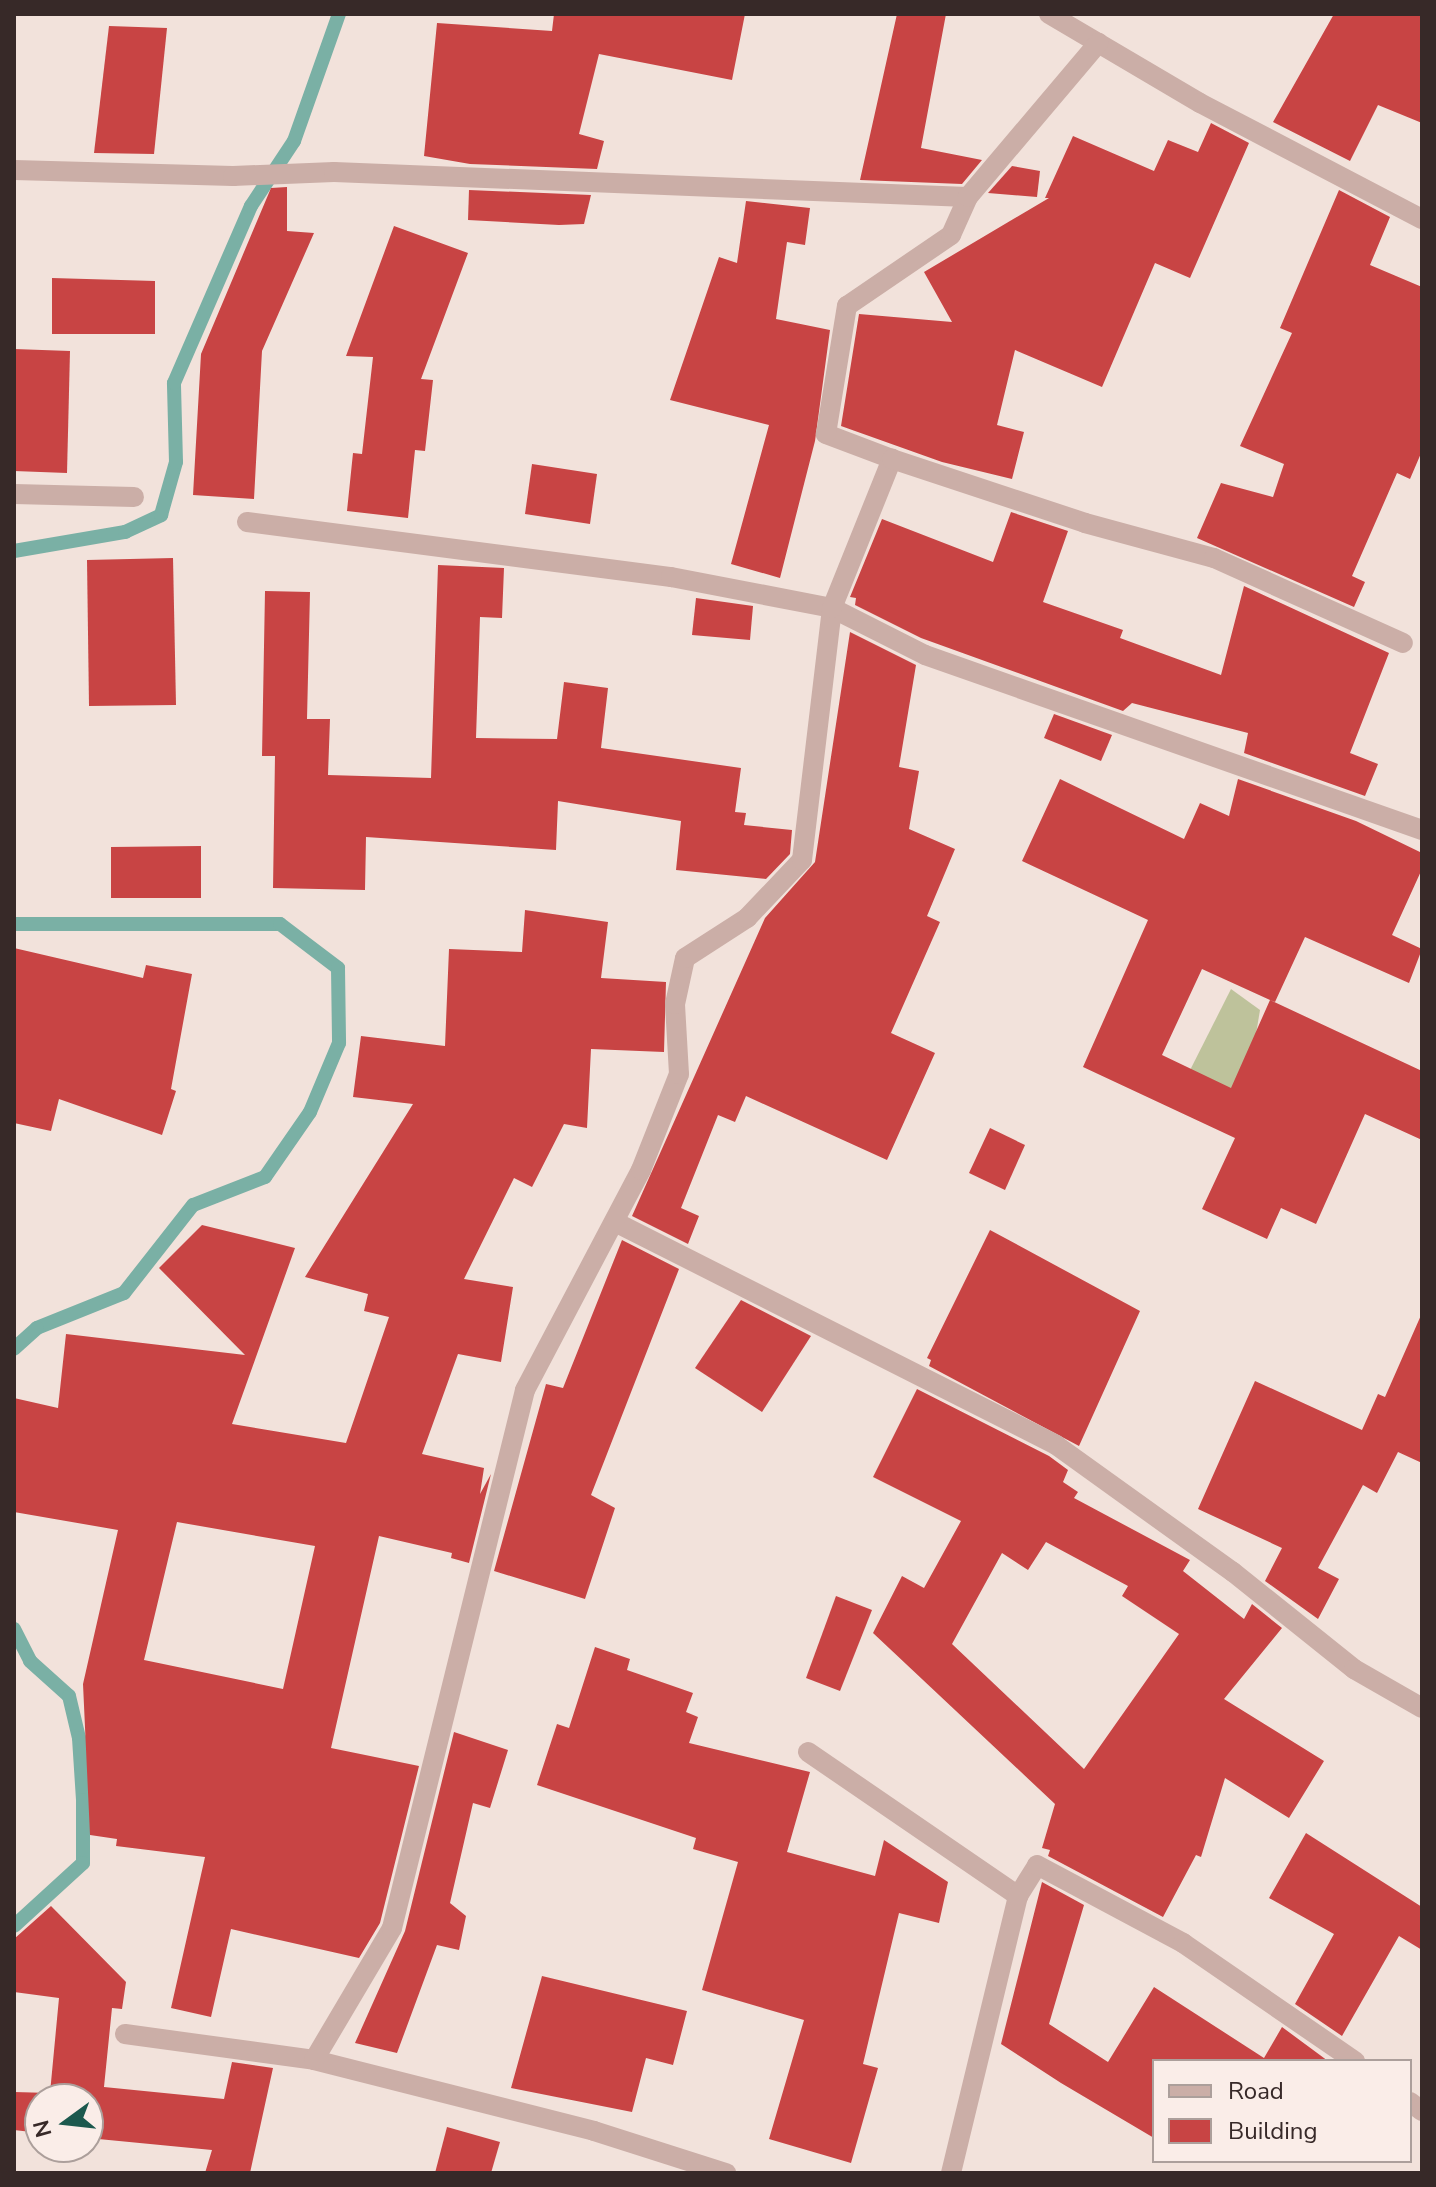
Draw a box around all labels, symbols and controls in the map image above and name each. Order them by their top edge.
legend [1152,2059,1412,2163]
text: Road [1228,2075,1284,2107]
north arrow [24,2083,104,2163]
text: Building [1228,2115,1318,2147]
text: N [26,2117,59,2141]

